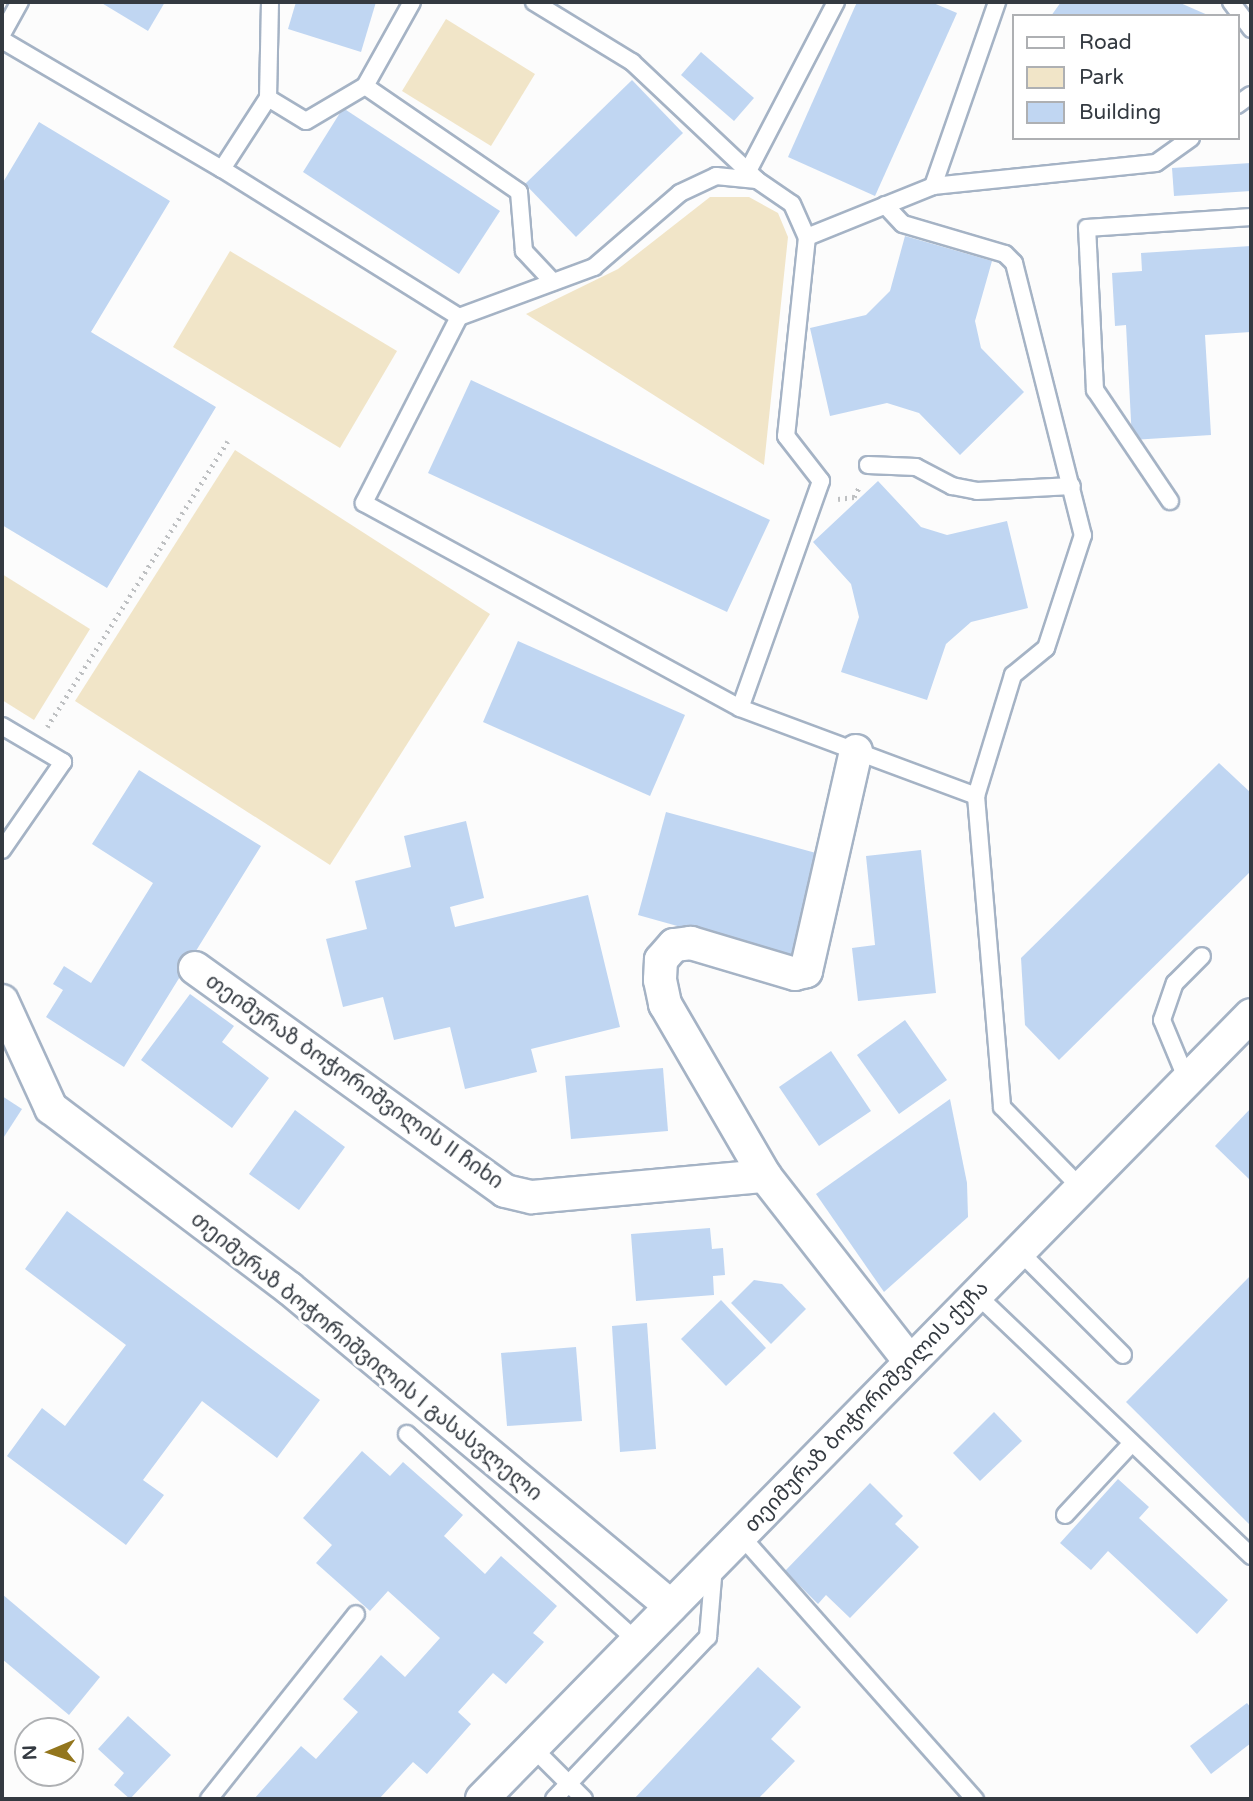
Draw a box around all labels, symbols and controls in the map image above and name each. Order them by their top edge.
legend [1012,14,1239,140]
text: Road [1079,30,1132,55]
text: Park [1079,65,1124,90]
text: Building [1079,100,1161,125]
street label: თეიმურაზ ბოჭორიშვილის II ჩიხი [200,969,508,1195]
street label: თეიმურაზ ბოჭორიშვილის I გასასვლელი [185,1207,547,1507]
street label: თეიმურაზ ბოჭორიშვილის ქუჩა [740,1276,994,1538]
north arrow [14,1717,84,1787]
text: N [19,1745,41,1761]

